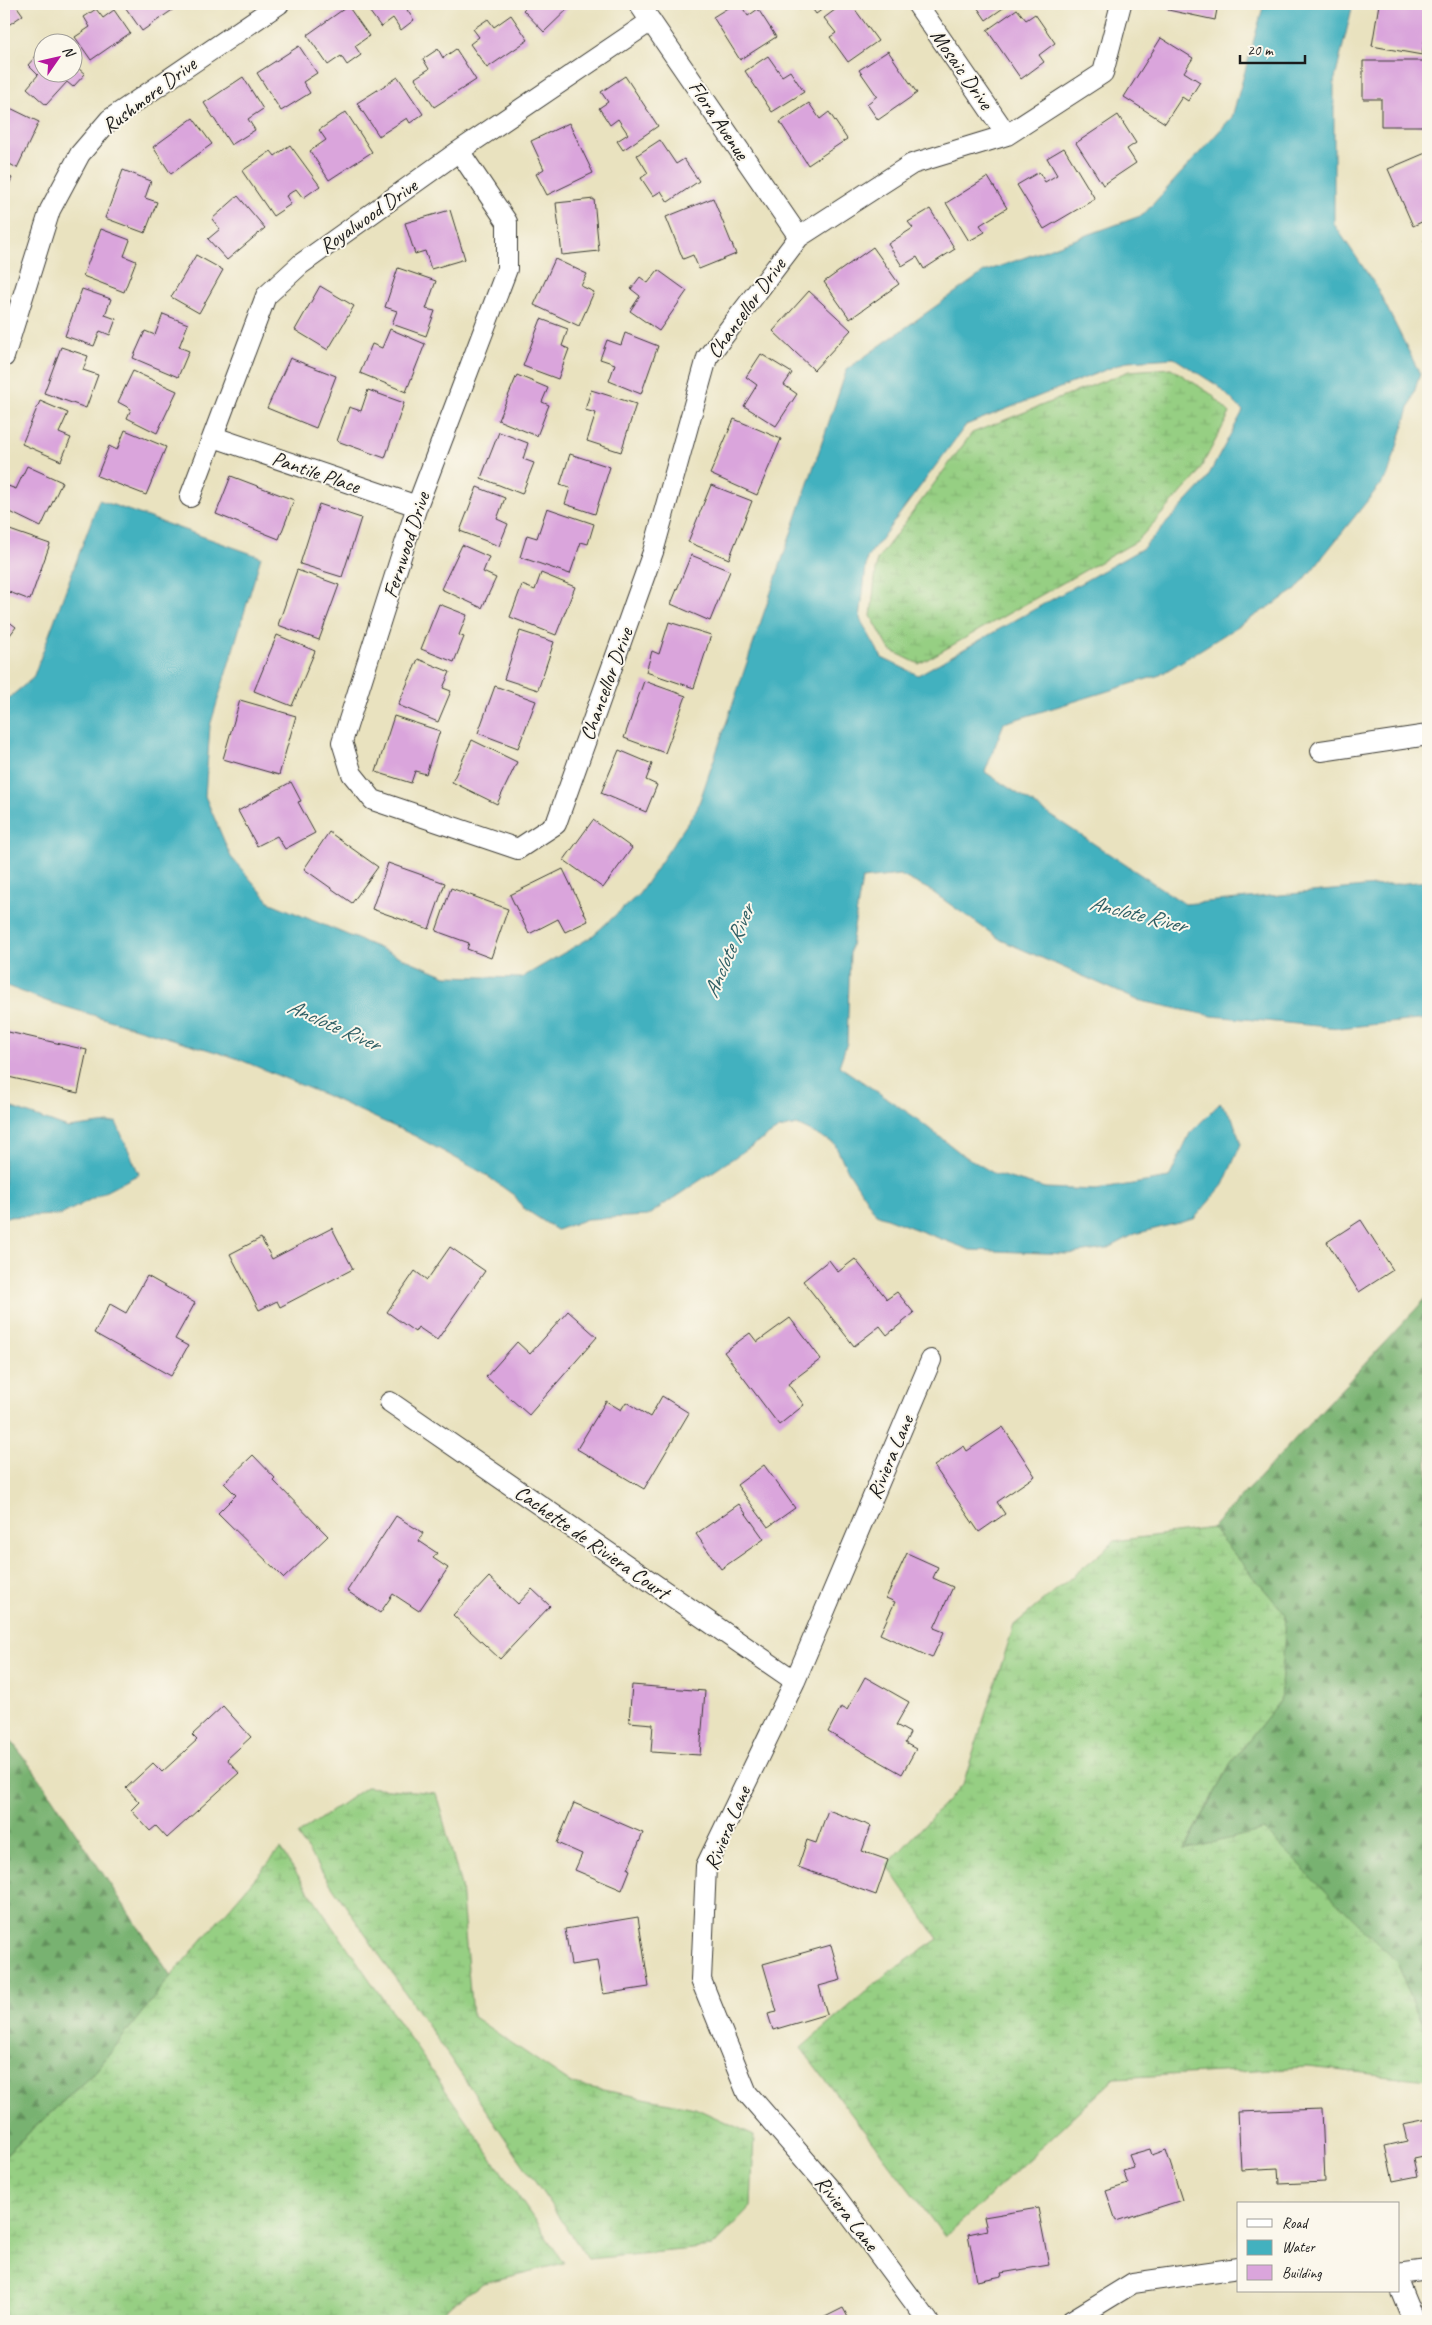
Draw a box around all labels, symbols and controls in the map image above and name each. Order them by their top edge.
street label: Mosaic Drive [925,24,1000,115]
north arrow [32,32,82,82]
scale bar [1240,32,1304,64]
text: 20 m [1247,41,1274,60]
text: N [59,43,79,61]
street label: Rushmore Drive [97,50,202,139]
street label: Flora Avenue [683,75,756,166]
street label: Royalwood Drive [314,172,423,259]
street label: Chancellor Drive [701,252,792,363]
street label: Pantile Place [269,445,364,499]
street label: Fernwood Drive [377,488,436,601]
street label: Chancellor Drive [574,623,639,744]
water label: Anclote River [1087,889,1193,940]
water label: Anclote River [697,897,763,1002]
water label: Anclote River [283,992,388,1059]
street label: Riviera Lane [861,1410,920,1503]
street label: Cachette de Riviera Court [510,1479,677,1607]
street label: Riviera Lane [698,1781,757,1874]
street label: Riviera Lane [809,2170,885,2257]
legend [1237,2202,1400,2292]
text: Road [1282,2214,1309,2233]
text: Water [1282,2238,1316,2257]
text: Building [1282,2264,1322,2283]

